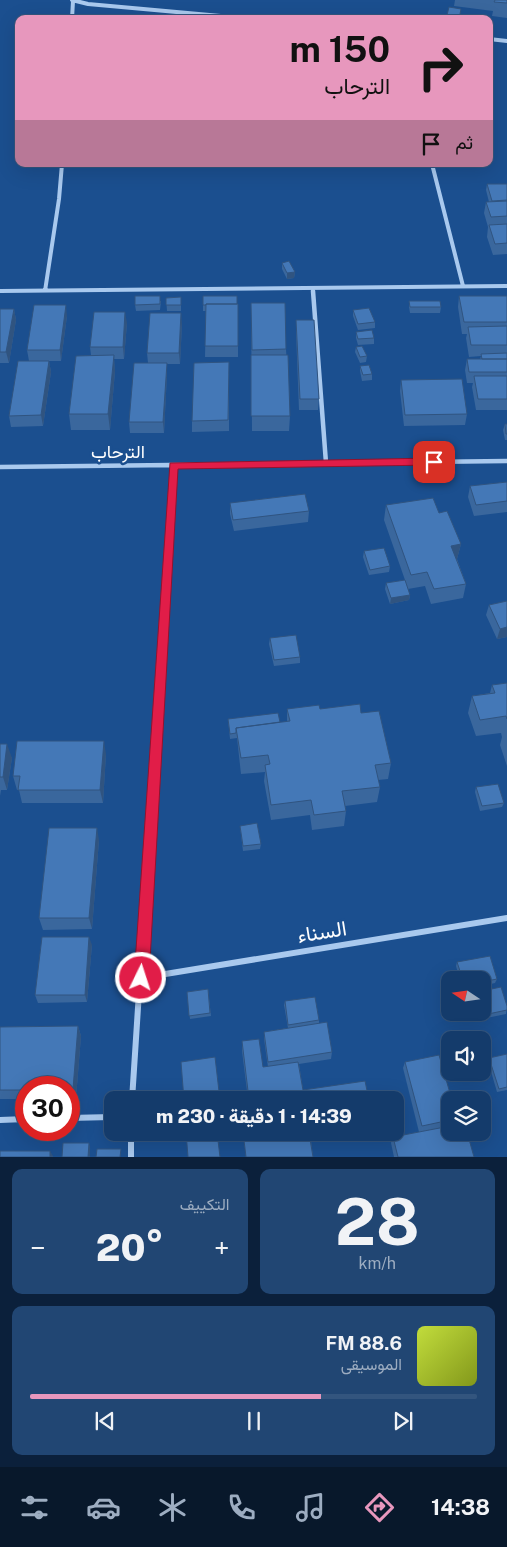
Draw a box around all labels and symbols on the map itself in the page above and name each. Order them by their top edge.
street label: الترحاب [91,441,145,463]
pin [413,441,455,483]
street label: السناء [295,915,348,948]
position arrow [114,951,166,1003]
north arrow [441,971,491,1021]
speed limit sign: 30 [15,1076,80,1141]

